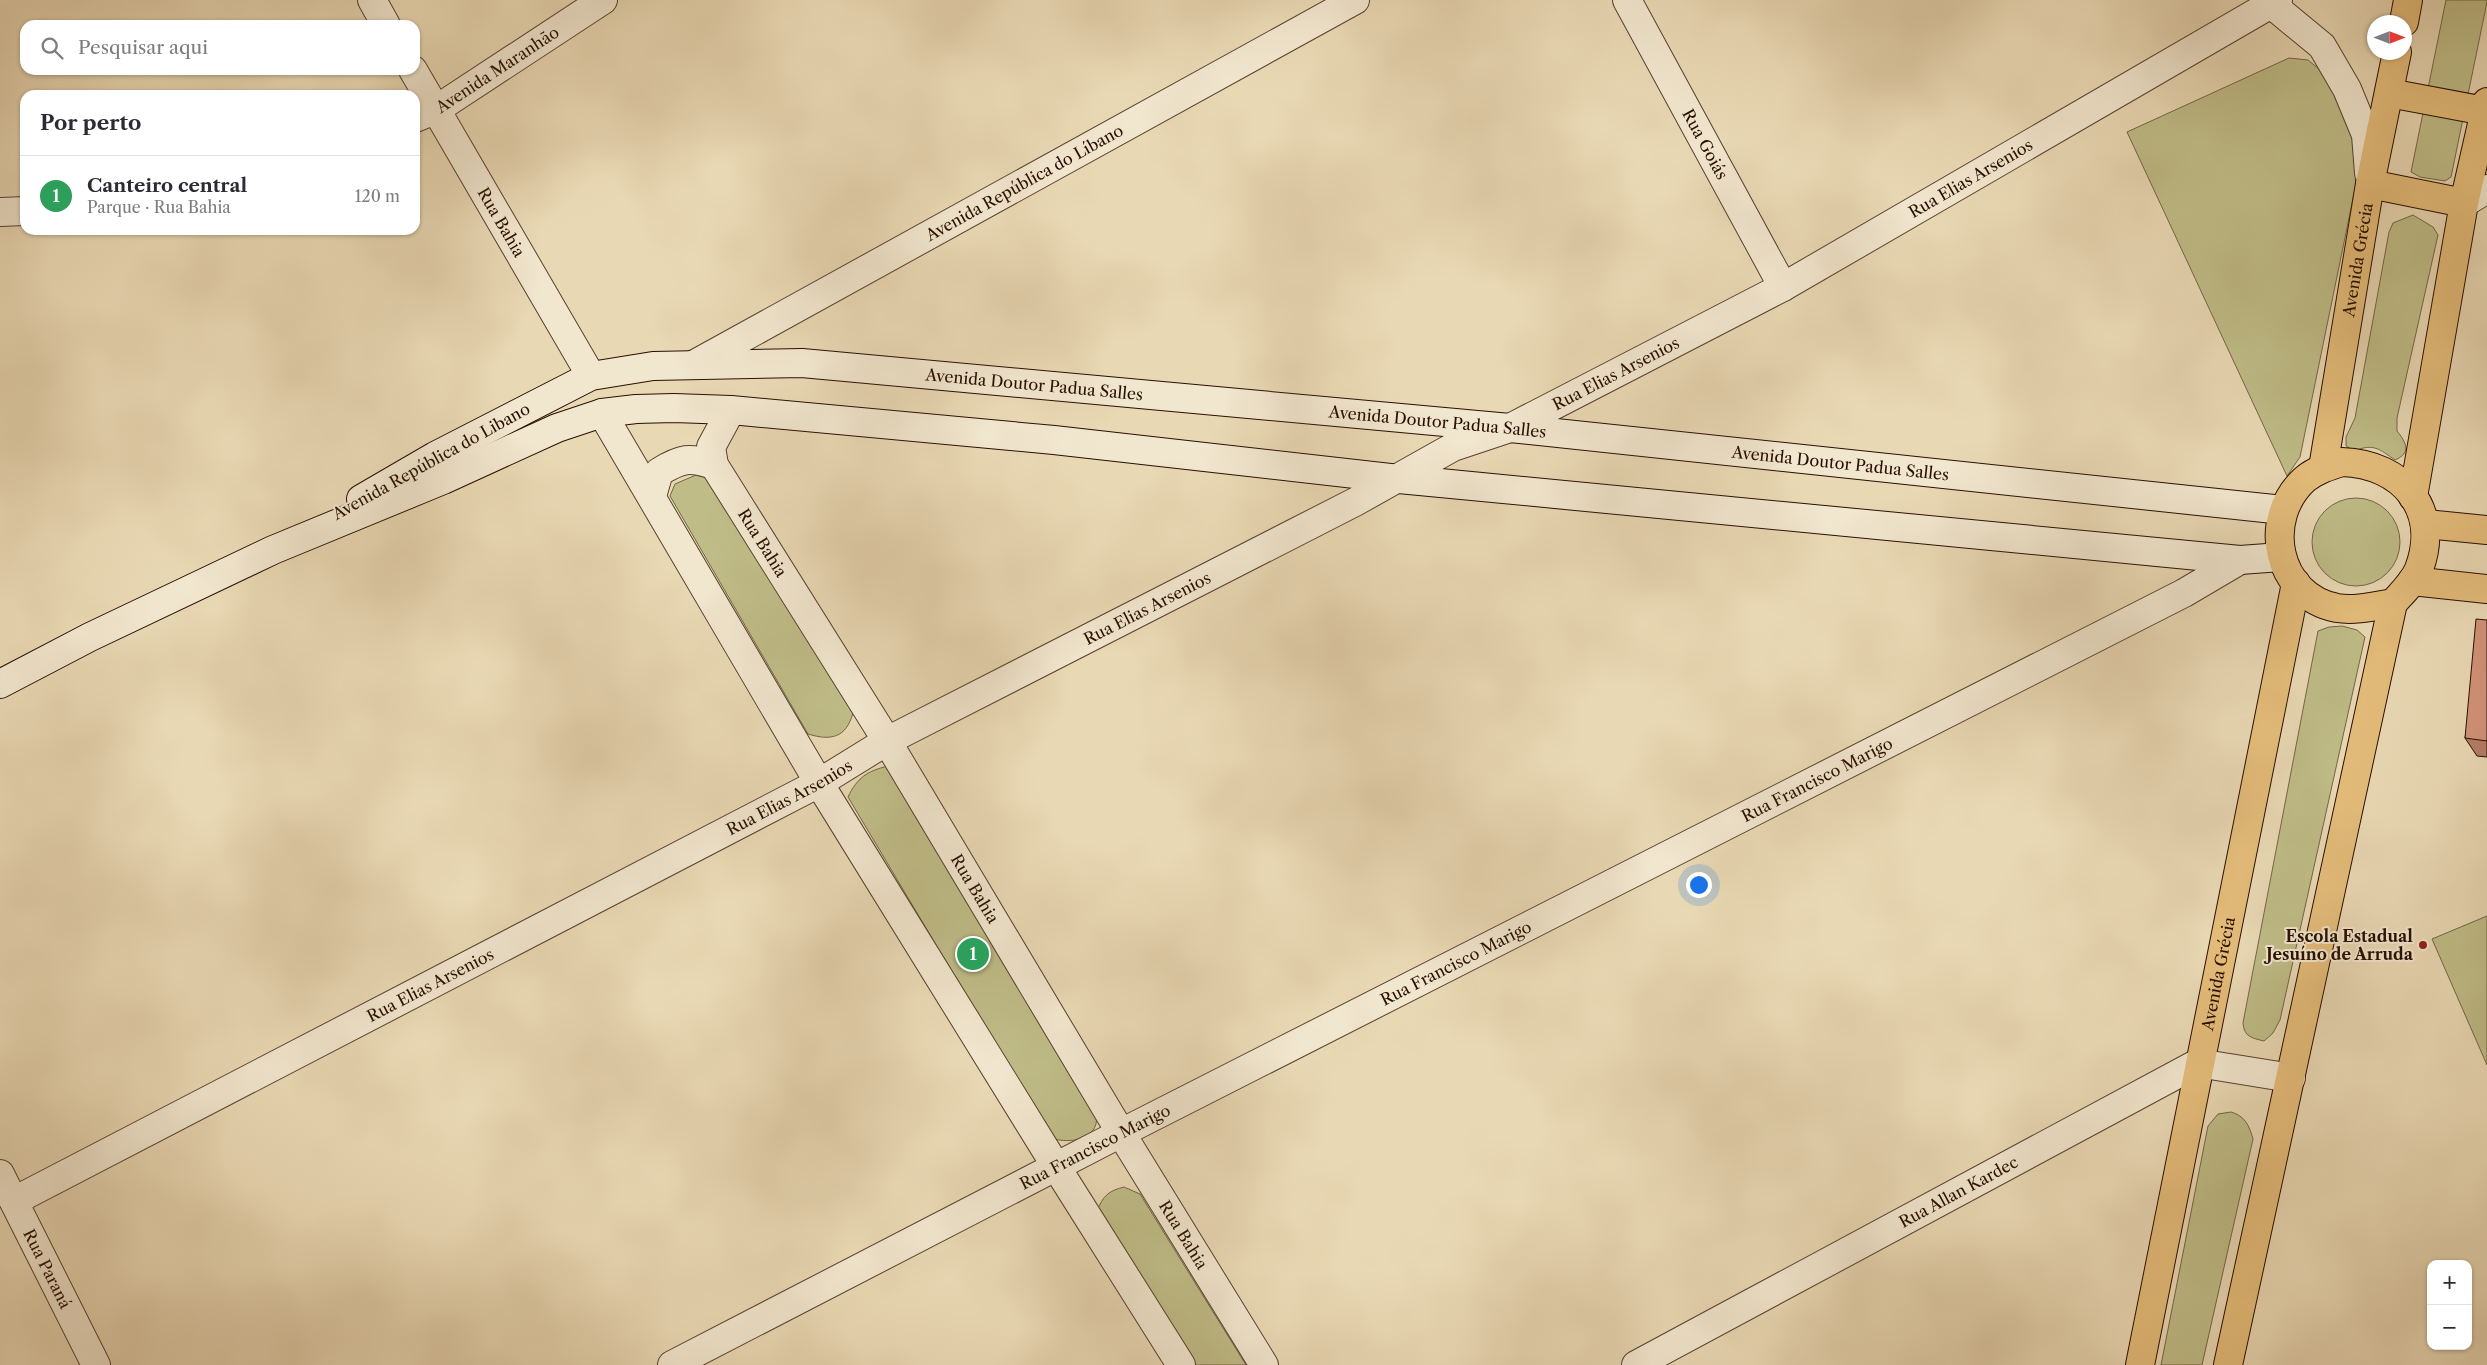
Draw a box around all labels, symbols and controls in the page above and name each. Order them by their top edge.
north arrow [2367,15,2412,60]
search box [20,20,420,75]
street label: Avenida Maranhão [431,22,563,118]
icon: search [38,34,66,62]
text: Pesquisar aqui [78,36,208,59]
street label: Rua Goiás [1678,105,1733,183]
text: Por perto [40,110,141,135]
street label: Avenida República do Líbano [921,120,1127,245]
street label: Rua Elias Arsenios [1905,134,2036,222]
text: Canteiro central [87,174,247,197]
street label: Rua Bahia [473,184,530,261]
text: 1 [52,186,60,206]
text: 120 m [355,186,400,206]
text: Parque · Rua Bahia [87,197,231,217]
street label: Avenida Grécia [2338,201,2377,319]
street label: Rua Elias Arsenios [1549,332,1683,414]
street label: Avenida Doutor Padua Salles [924,364,1144,404]
street label: Avenida República do Libano [328,398,533,524]
street label: Avenida Doutor Padua Salles [1327,401,1547,442]
street label: Avenida Doutor Padua Salles [1730,441,1950,485]
street label: Rua Bahia [734,505,792,581]
street label: Rua Elias Arsenios [1080,567,1214,649]
street label: Rua Francisco Marigo [1738,733,1896,826]
street label: Rua Elias Arsenios [723,755,856,839]
street label: Rua Bahia [947,850,1004,927]
your location [1686,872,1712,898]
street label: Avenida Grécia [2197,915,2239,1033]
street label: Rua Francisco Marigo [1377,916,1535,1010]
place label: Escola Estadual Jesuíno de Arruda [2263,926,2414,964]
pin: 1 [957,935,989,973]
marker: Escola Estadual Jesuíno de Arruda [2417,939,2429,951]
street label: Rua Elias Arsenios [363,944,497,1026]
street label: Rua Francisco Marigo [1016,1100,1174,1194]
street label: Rua Allan Kardec [1895,1152,2021,1232]
street label: Rua Bahia [1155,1197,1213,1273]
street label: Rua Paraná [19,1226,76,1312]
map controls [2427,1260,2472,1350]
button: + [2427,1260,2472,1305]
button: − [2427,1305,2472,1350]

